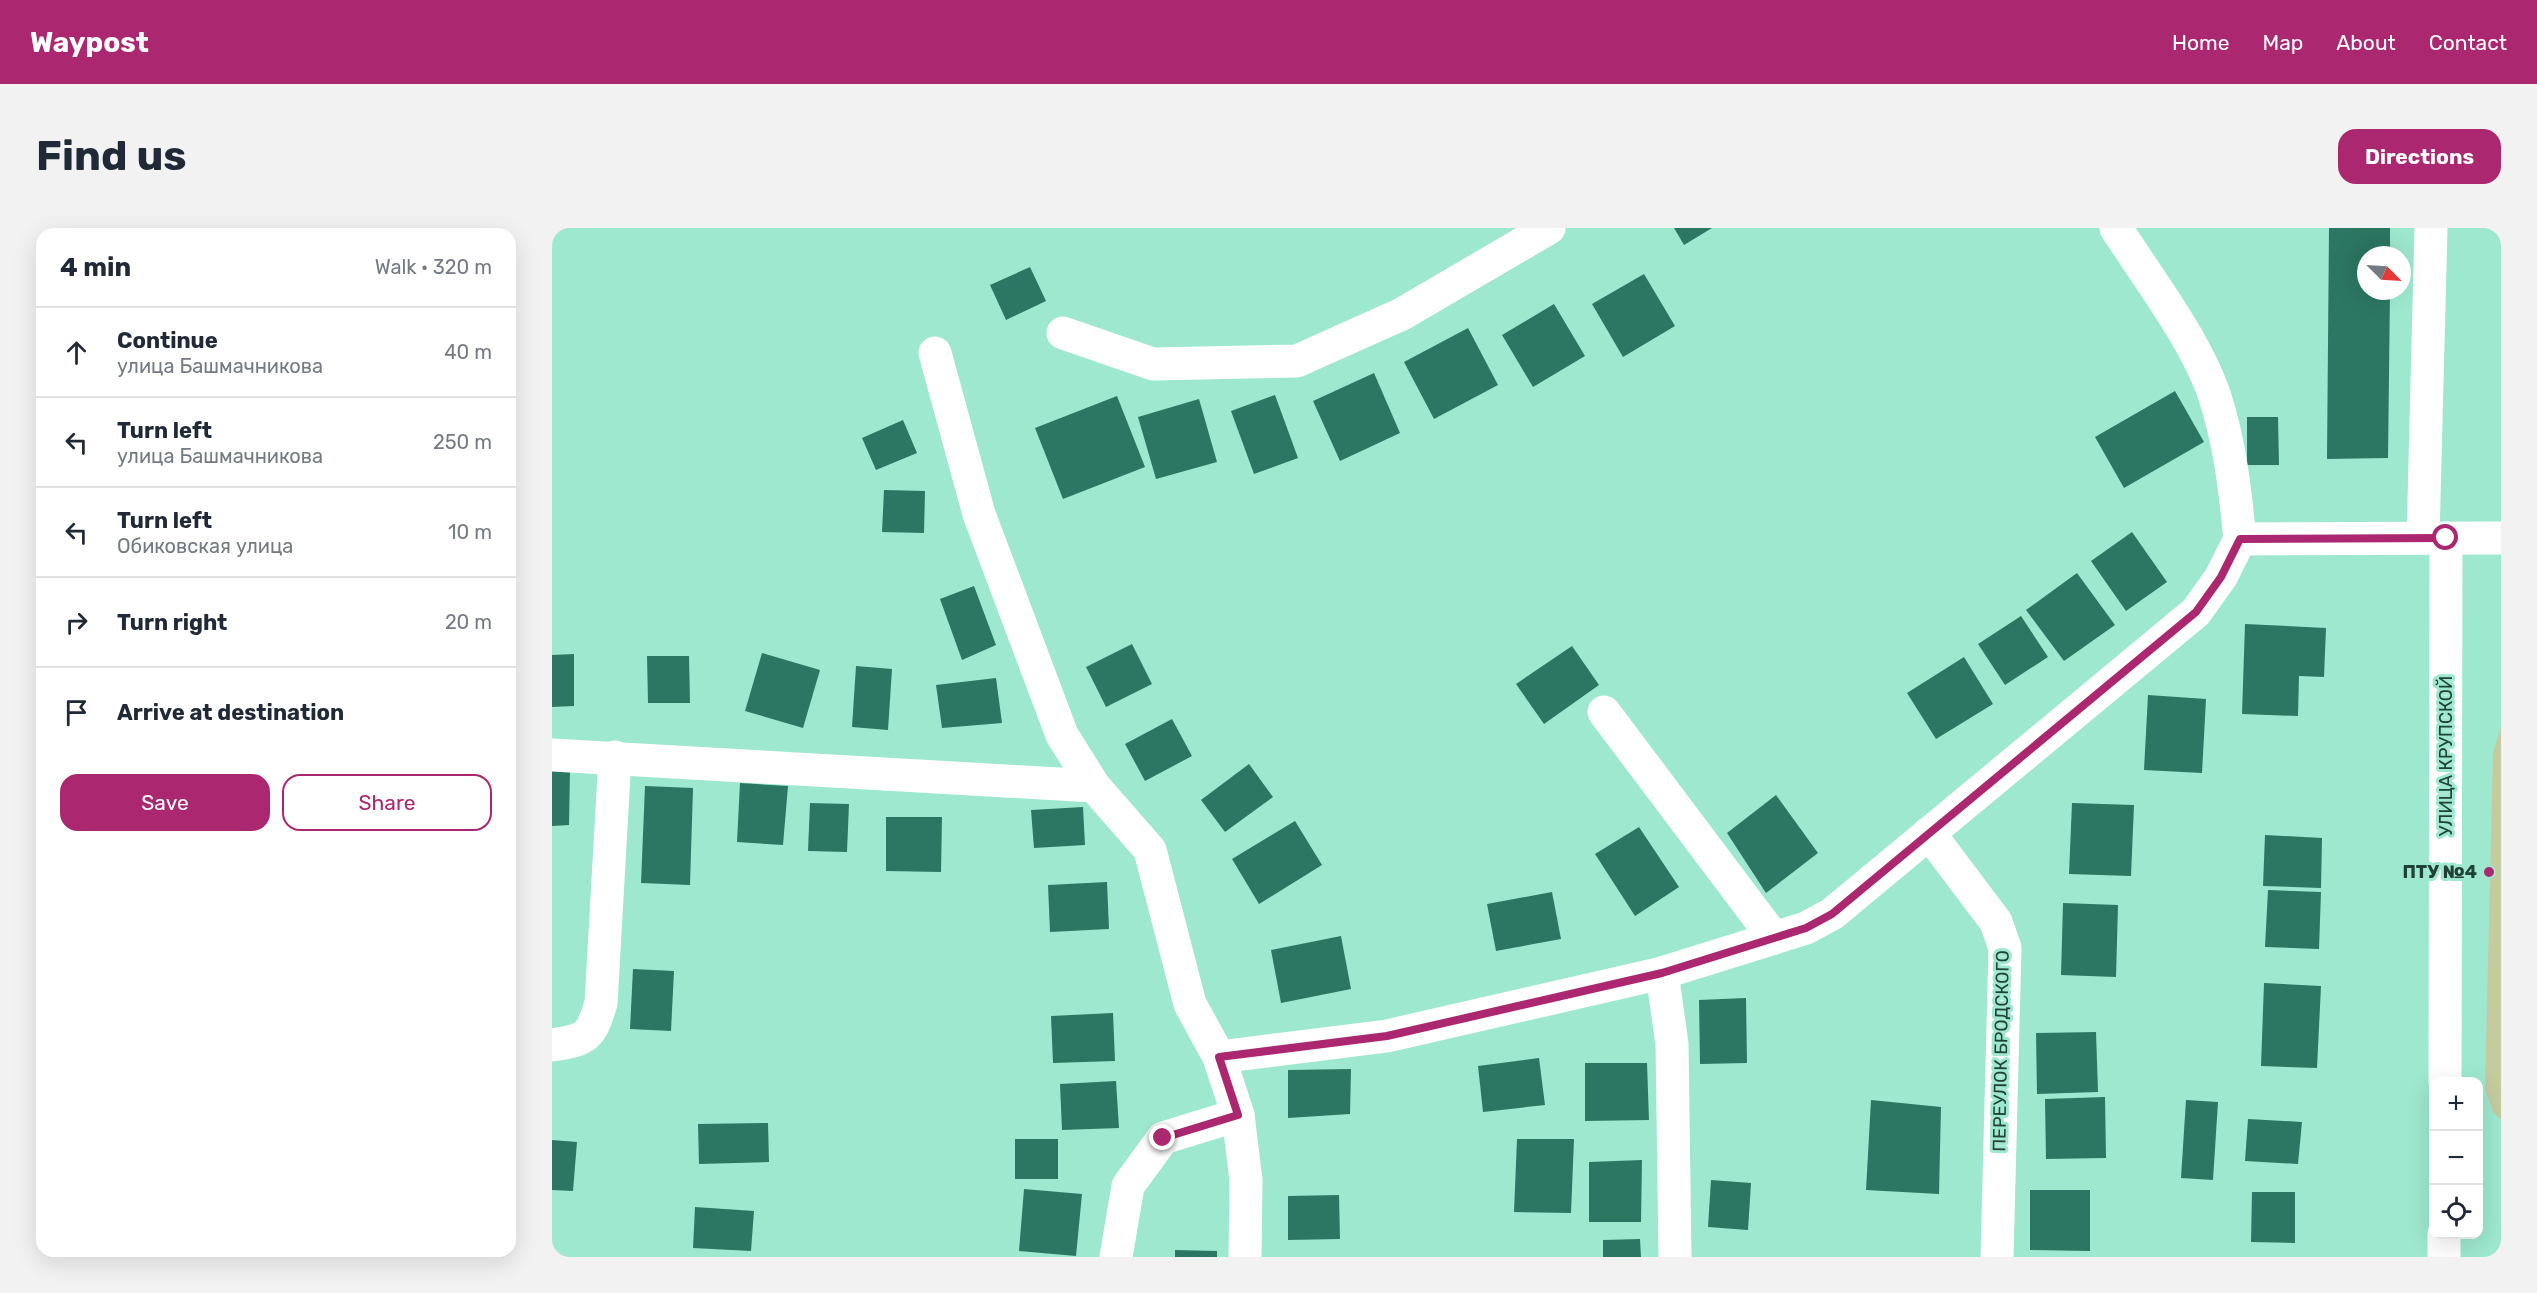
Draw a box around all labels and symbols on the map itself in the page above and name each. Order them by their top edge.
north arrow [2357,246,2411,300]
route start [2432,524,2458,550]
street label: УЛИЦА КРУПСКОЙ [2435,676,2457,836]
place label: ПТУ №4 [2402,861,2477,883]
marker: ПТУ №4 [2482,865,2496,879]
street label: ПЕРЕУЛОК БРОДСКОГО [1988,950,2014,1152]
route end [1149,1124,1175,1150]

